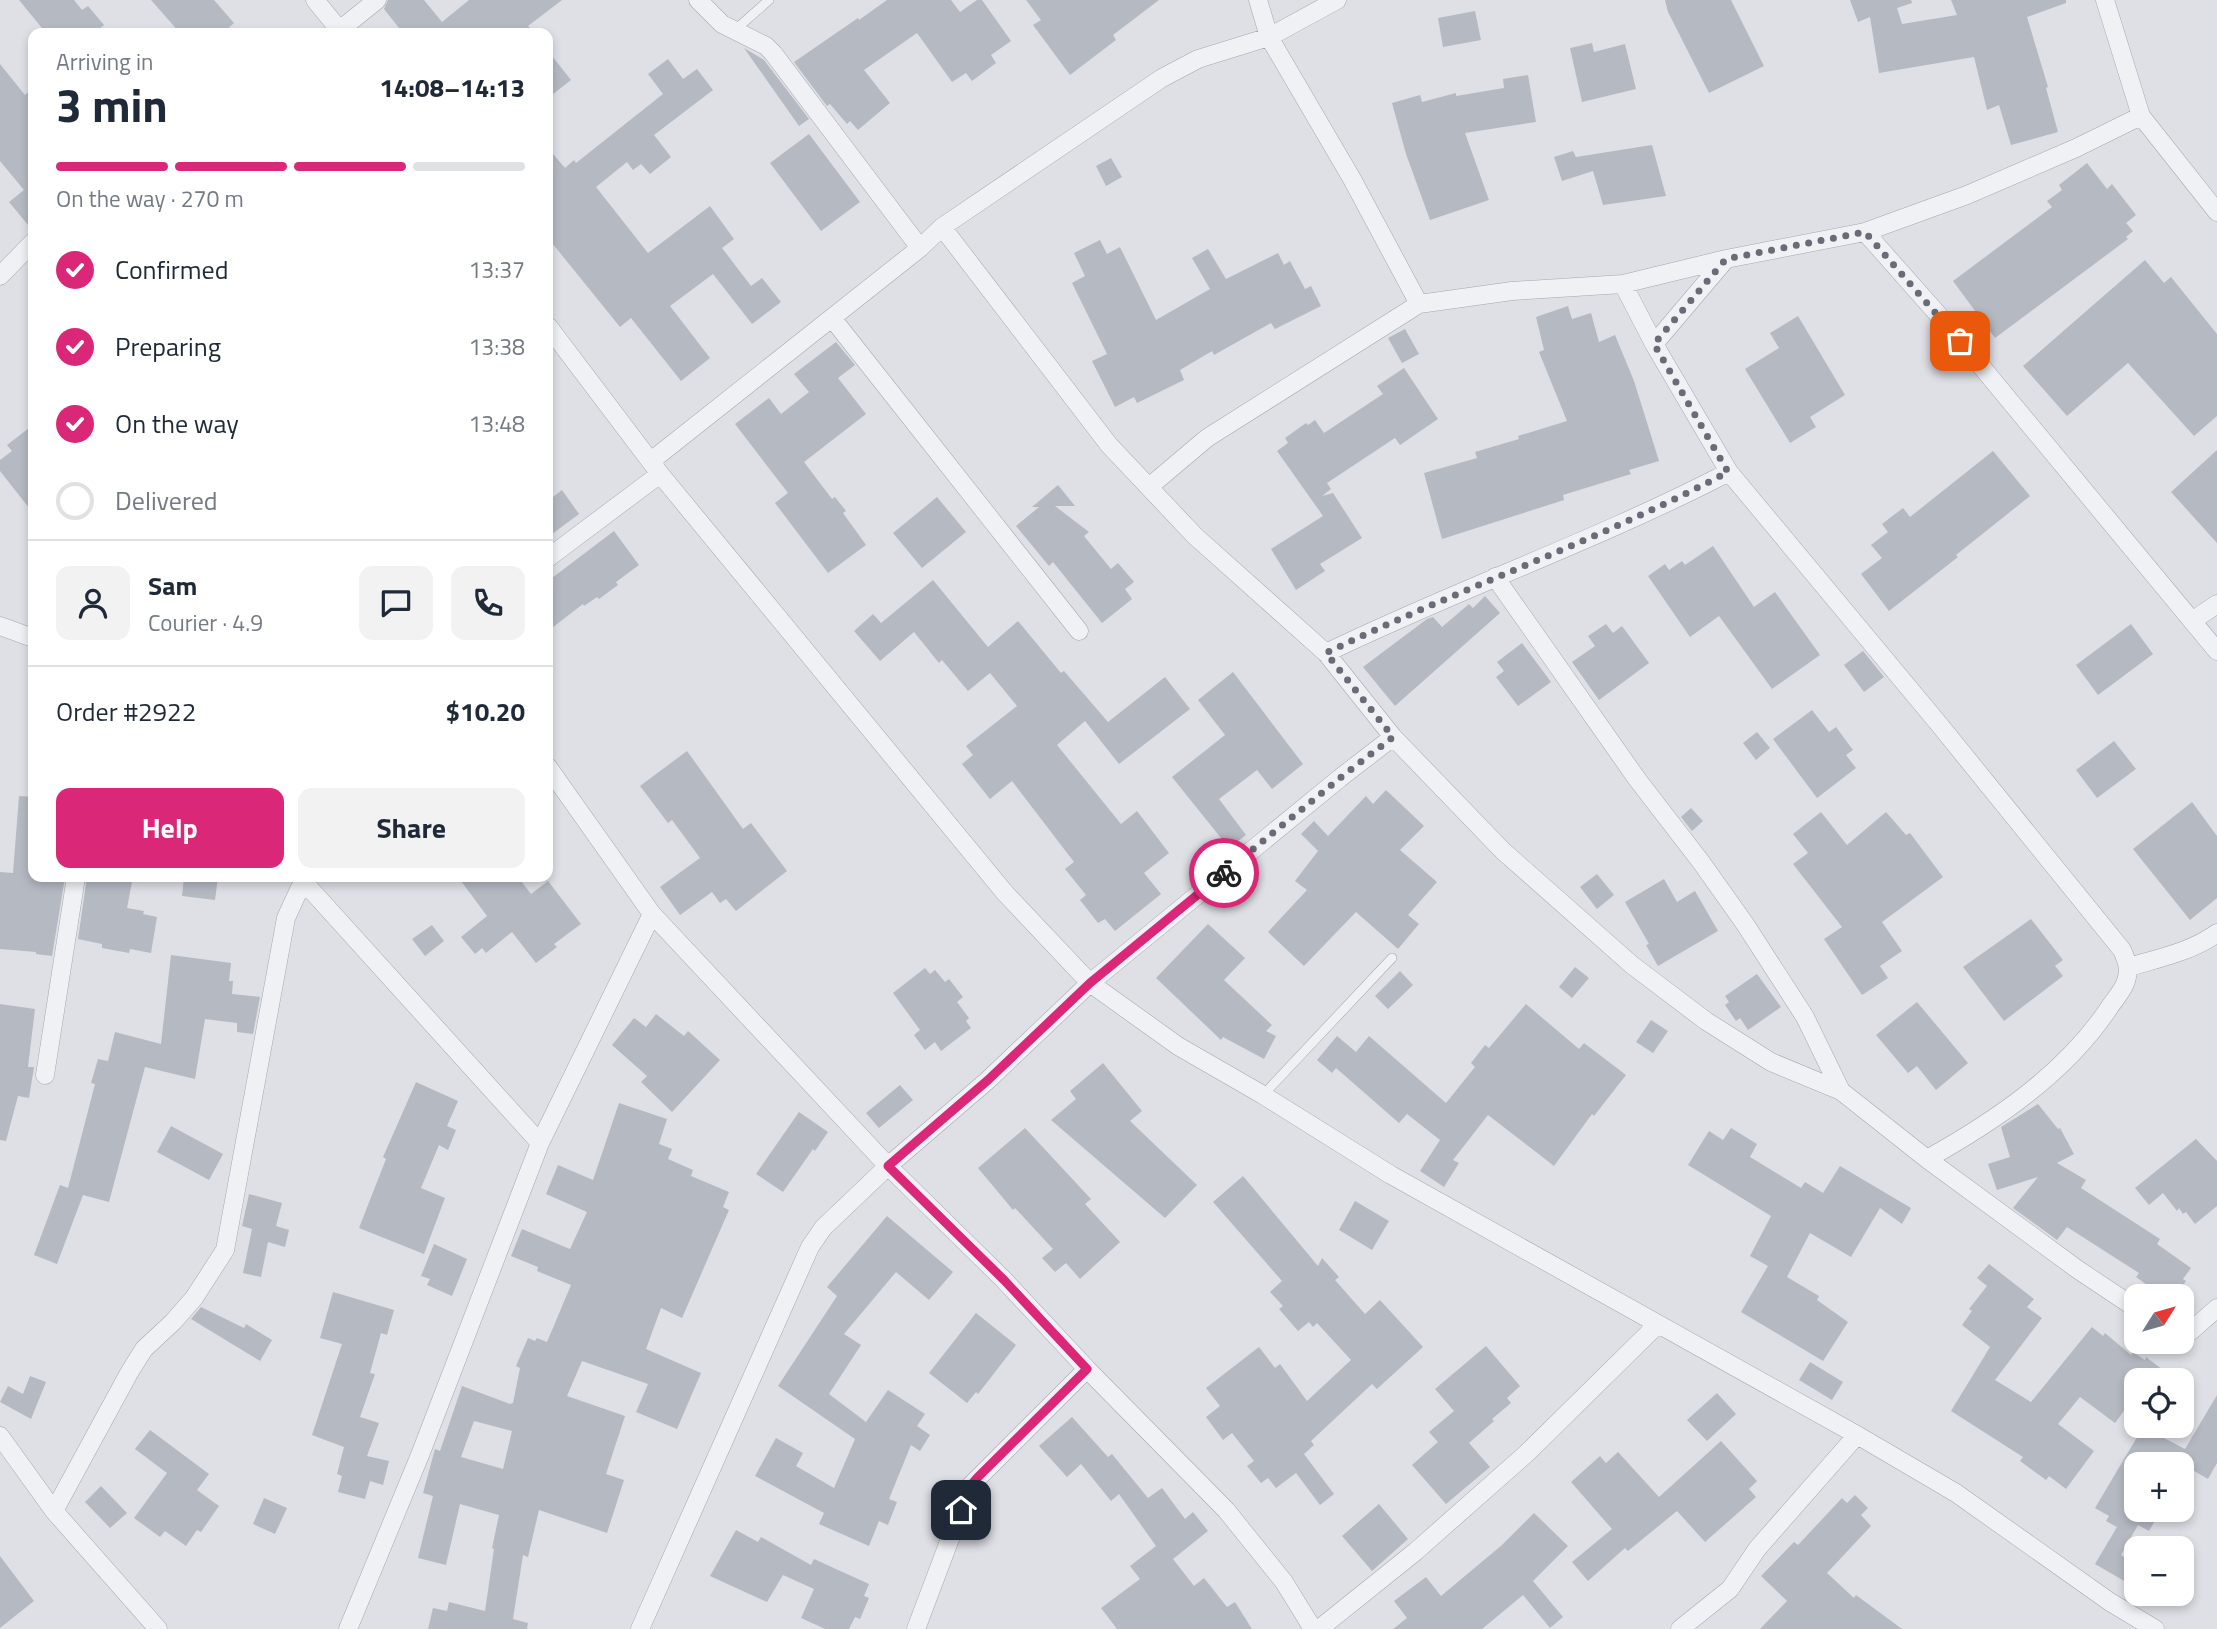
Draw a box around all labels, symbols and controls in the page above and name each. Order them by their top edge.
text: Arriving in [56,44,153,79]
text: 14:08–14:13 [379,68,525,107]
text: 3 min [56,70,168,140]
text: On the way · 270 m [56,181,244,216]
text: Confirmed [115,250,229,289]
icon: check [56,251,94,289]
text: 13:37 [468,252,525,287]
pin [1930,311,1990,371]
icon: bag [1941,322,1979,360]
text: Preparing [115,327,221,366]
icon: check [56,328,94,366]
text: 13:38 [468,329,525,364]
text: On the way [115,404,239,443]
icon: check [56,405,94,443]
text: 13:48 [468,406,525,441]
text: Delivered [115,481,218,520]
button: person [56,566,130,640]
text: Sam [148,566,197,605]
button: chat [359,566,433,640]
button: phone [451,566,525,640]
text: Courier · 4.9 [148,605,263,640]
text: Order #2922 [56,692,196,731]
text: $10.20 [446,692,525,731]
button: Help [56,788,284,868]
button: Share [298,788,525,868]
courier [1189,838,1259,908]
icon: bike [1205,854,1243,892]
north arrow [2124,1284,2194,1354]
map controls [2124,1284,2194,1606]
button: locate [2124,1368,2194,1438]
button: + [2124,1452,2194,1522]
pin [931,1480,991,1540]
icon: home [942,1491,980,1529]
button: − [2124,1536,2194,1606]

